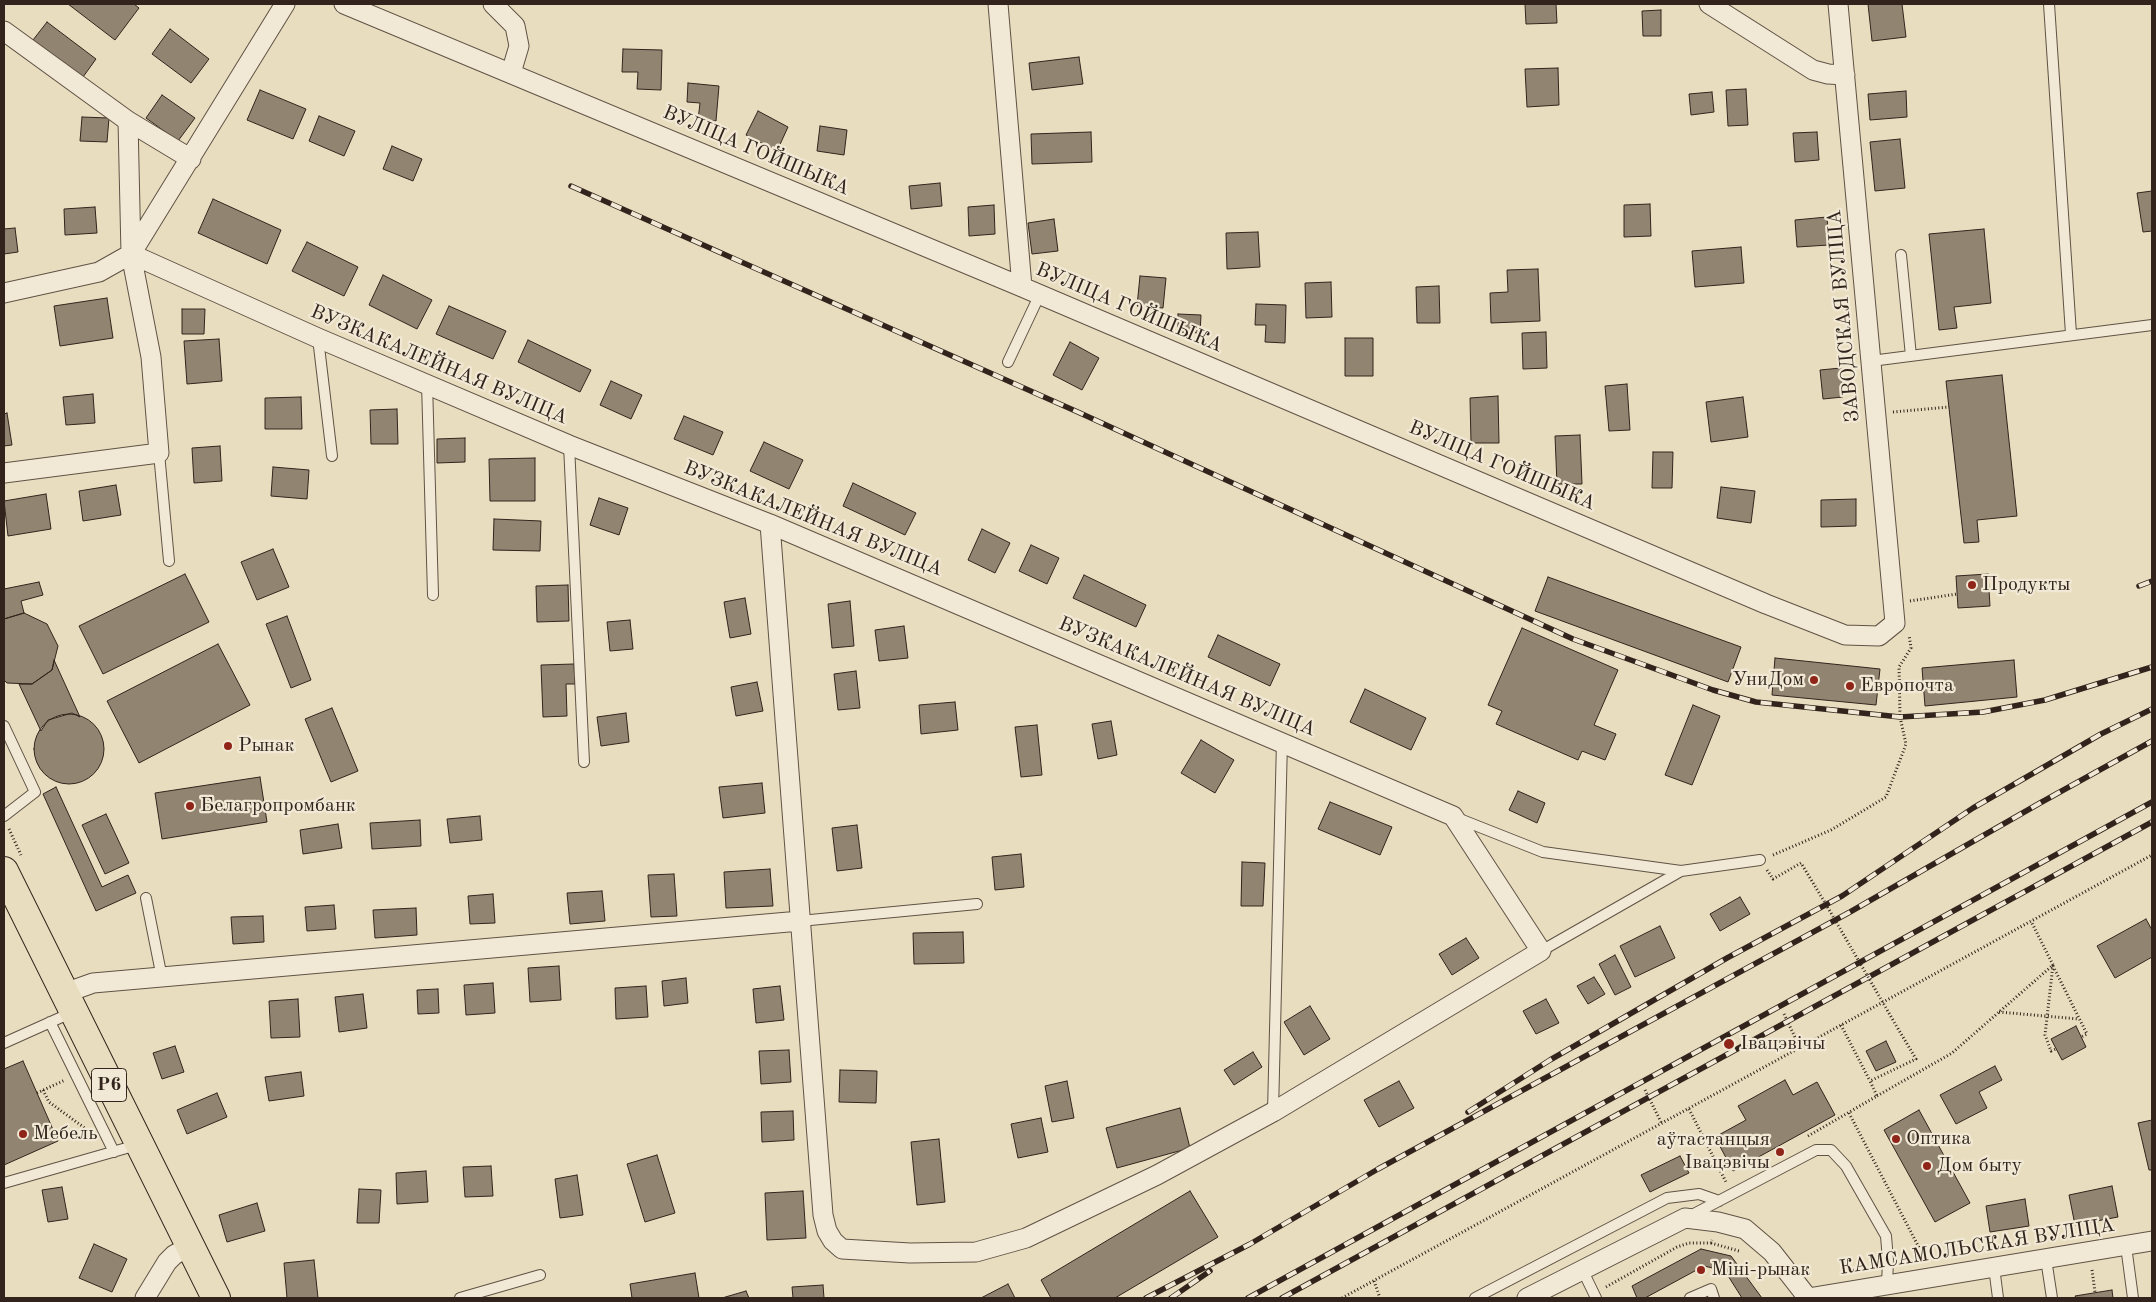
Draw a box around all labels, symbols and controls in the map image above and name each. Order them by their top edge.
street label: ВУЛІЦА ГОЙШЫКА [659,101,853,201]
street label: ЗАВОДСКАЯ ВУЛІЦА [1823,209,1865,423]
street label: ВУЛІЦА ГОЙШЫКА [1032,258,1226,358]
street label: ВУЗКАКАЛЕЙНАЯ ВУЛІЦА [307,300,571,430]
street label: ВУЛІЦА ГОЙШЫКА [1405,416,1599,516]
street label: ВУЗКАКАЛЕЙНАЯ ВУЛІЦА [680,456,946,582]
place label: Продукты [1982,573,2071,597]
marker: Продукты [1966,579,1978,591]
street label: ВУЗКАКАЛЕЙНАЯ ВУЛІЦА [1055,612,1319,742]
place label: УниДом [1732,668,1804,692]
marker: УниДом [1808,674,1820,686]
place label: Европочта [1860,674,1954,698]
marker: Европочта [1844,680,1856,692]
place label: Рынак [238,734,295,758]
marker: Рынак [222,740,234,752]
place label: Белагропромбанк [200,794,356,818]
marker: Белагропромбанк [184,800,196,812]
place label: Івацэвічы [1740,1032,1825,1056]
marker: Івацэвічы [1722,1037,1736,1051]
road number: Р6 [92,1068,126,1102]
place label: Мебель [33,1122,97,1146]
place label: Оптика [1906,1127,1971,1151]
marker: Мебель [17,1128,29,1140]
place label: аўтастанцыя Івацэвічы [1657,1128,1770,1175]
marker: Оптика [1890,1133,1902,1145]
marker: аўтастанцыя Івацэвічы [1774,1146,1786,1158]
place label: Дом быту [1937,1154,2022,1178]
marker: Дом быту [1921,1160,1933,1172]
street label: КАМСАМОЛЬСКАЯ ВУЛІЦА [1838,1213,2116,1281]
place label: Міні-рынак [1711,1258,1810,1282]
marker: Міні-рынак [1695,1264,1707,1276]

